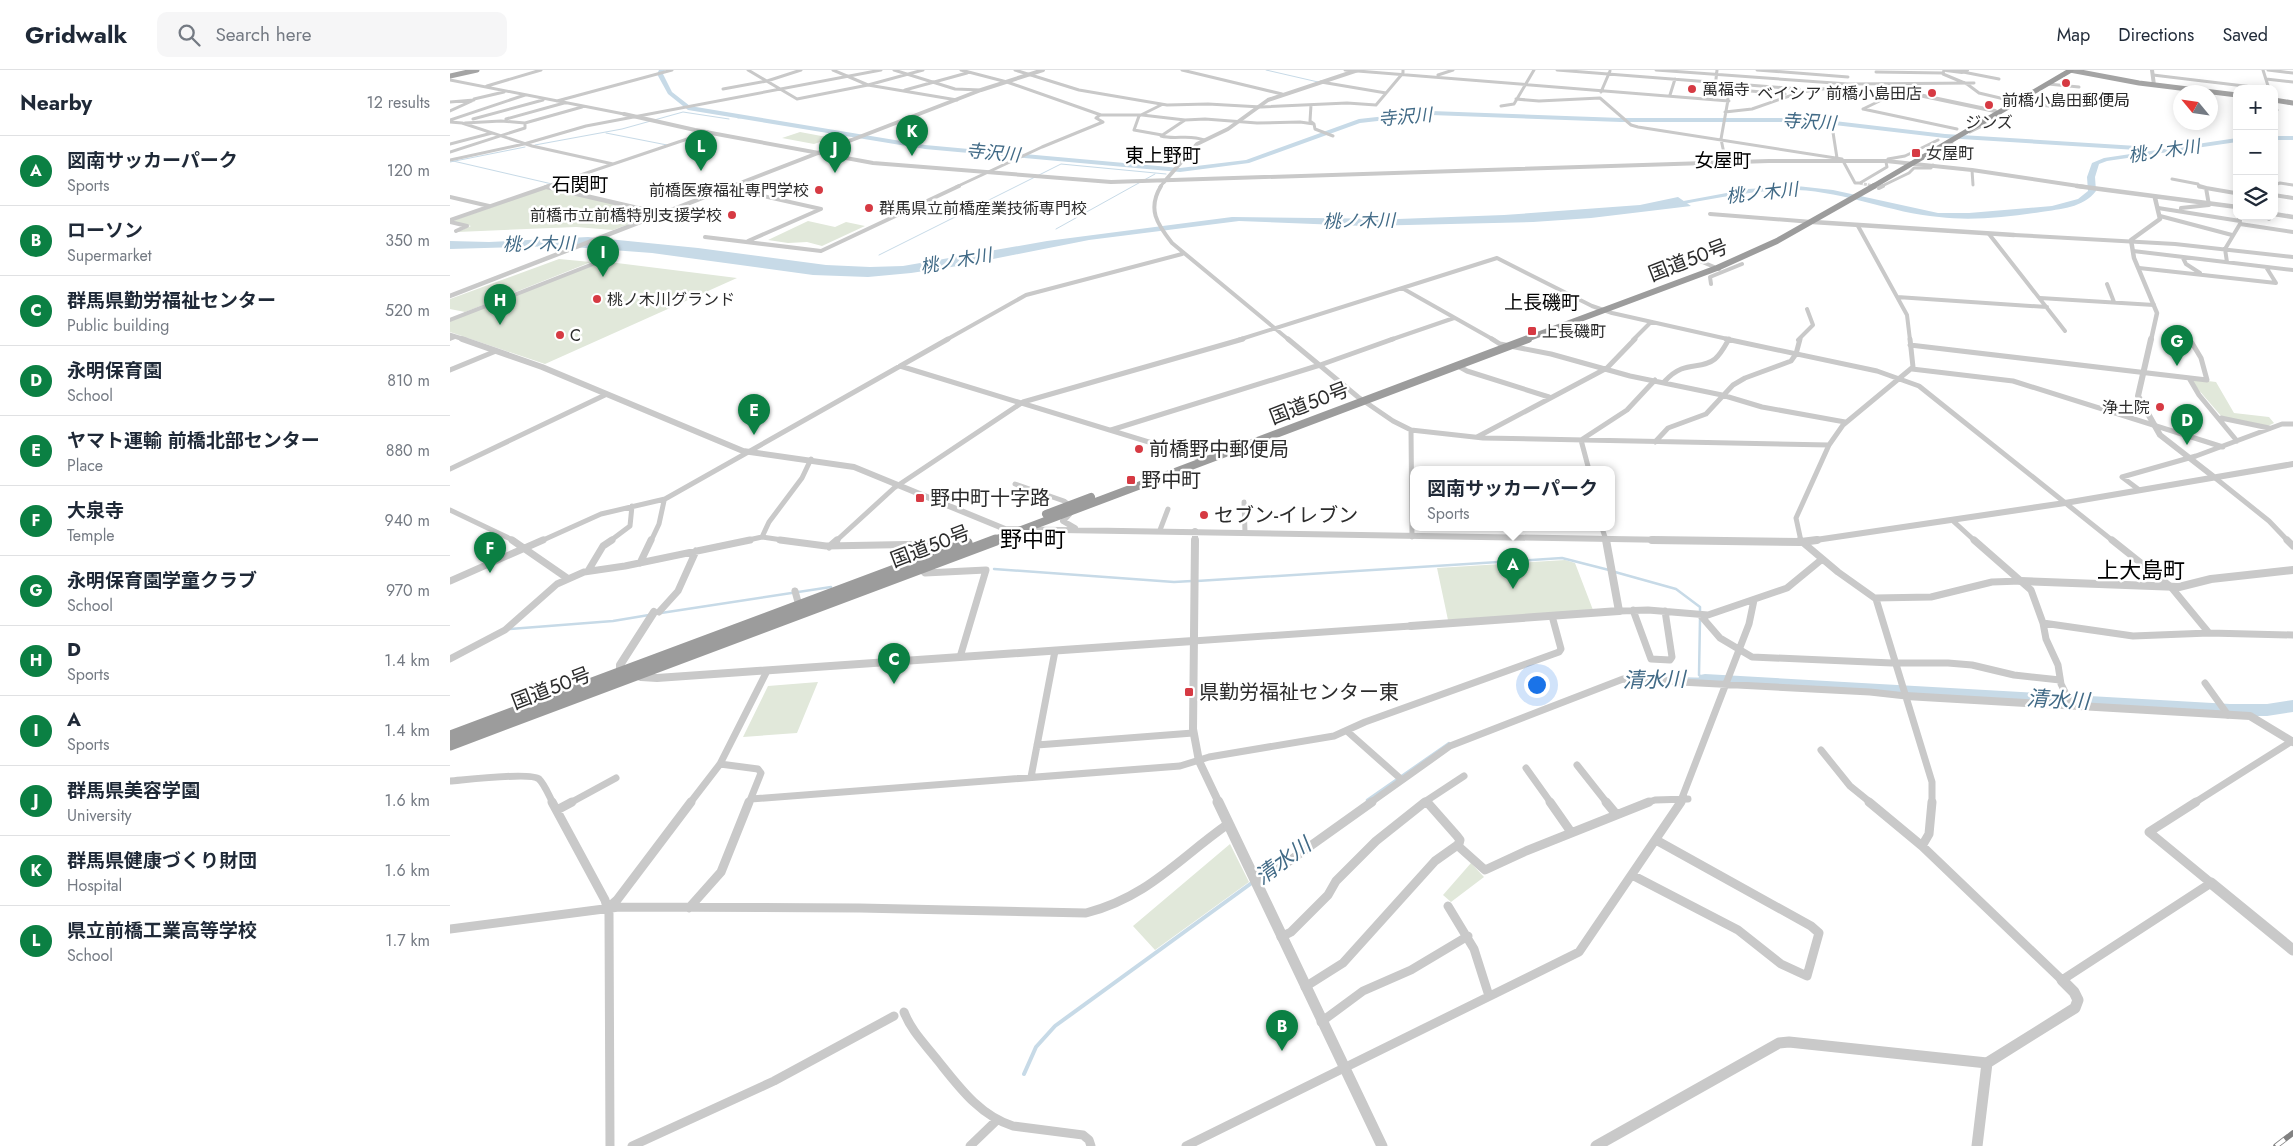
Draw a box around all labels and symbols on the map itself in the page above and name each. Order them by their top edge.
marker: 前橋小島田郵便局 [2060,77,2072,89]
place label: 萬福寺 [1702,78,1750,101]
place label: ベイシア 前橋小島田店 [1757,82,1922,105]
marker: 萬福寺 [1686,83,1698,95]
north arrow [2173,85,2218,130]
marker: ベイシア 前橋小島田店 [1926,87,1938,99]
place label: 前橋小島田郵便局 [2002,89,2130,112]
marker: ジンズ [1983,99,1995,111]
water label: 寺沢川 [1377,102,1435,132]
water label: 寺沢川 [1781,108,1839,136]
place label: ジンズ [1965,111,2013,134]
pin: K [896,115,928,156]
pin: L [685,130,717,171]
pin: J [819,132,851,173]
water label: 桃ノ木川 [2127,133,2203,169]
water label: 寺沢川 [965,138,1023,168]
district label: 東上野町 [1125,142,1201,169]
place label: 女屋町 [1926,142,1974,165]
district label: 女屋町 [1694,147,1752,174]
marker: 女屋町 [1910,147,1922,159]
district label: 石関町 [551,171,609,198]
water label: 桃ノ木川 [1725,176,1801,210]
place label: 前橋医療福祉専門学校 [649,179,809,202]
marker: 前橋医療福祉専門学校 [813,184,825,196]
place label: 群馬県立前橋産業技術専門校 [879,197,1087,220]
marker: 群馬県立前橋産業技術専門校 [863,202,875,214]
place label: 前橋市立前橋特別支援学校 [530,204,722,227]
water label: 桃ノ木川 [1323,207,1397,235]
marker: 前橋市立前橋特別支援学校 [726,209,738,221]
water label: 桃ノ木川 [503,230,577,258]
street label: 国道50号 [1644,232,1732,289]
pin: I [587,236,619,277]
water label: 桃ノ木川 [918,242,996,280]
pin: H [484,284,516,325]
place label: 桃ノ木川グランド [607,288,735,311]
district label: 上長磯町 [1504,289,1580,316]
marker: 桃ノ木川グランド [591,293,603,305]
place label: 上長磯町 [1542,320,1606,343]
place label: C [570,324,581,347]
marker: 上長磯町 [1526,325,1538,337]
pin: G [2161,325,2193,366]
marker: C [554,329,566,341]
street label: 国道50号 [1265,375,1353,432]
pin: E [738,394,770,435]
place label: 浄土院 [2102,396,2150,419]
marker: 浄土院 [2154,401,2166,413]
pin: D [2171,404,2203,445]
place label: 前橋野中郵便局 [1149,435,1289,464]
marker: 前橋野中郵便局 [1133,443,1145,455]
place label: 野中町 [1141,466,1201,495]
marker: 野中町 [1125,474,1137,486]
place label: 野中町十字路 [930,484,1050,513]
marker: 野中町十字路 [914,492,926,504]
place label: セブン-イレブン [1214,501,1358,530]
marker: セブン-イレブン [1198,509,1210,521]
street label: 国道50号 [886,518,974,575]
district label: 野中町 [1000,523,1066,555]
pin: F [474,532,506,573]
pin: A [1497,548,1529,589]
district label: 上大島町 [2097,554,2185,586]
pin: C [878,643,910,684]
street label: 国道50号 [507,660,595,717]
water label: 清水川 [1622,664,1688,696]
your location [1524,672,1550,698]
place label: 県勤労福祉センター東 [1199,678,1399,707]
water label: 清水川 [2026,683,2092,717]
marker: 県勤労福祉センター東 [1183,686,1195,698]
water label: 清水川 [1249,829,1319,892]
pin: B [1266,1010,1298,1051]

